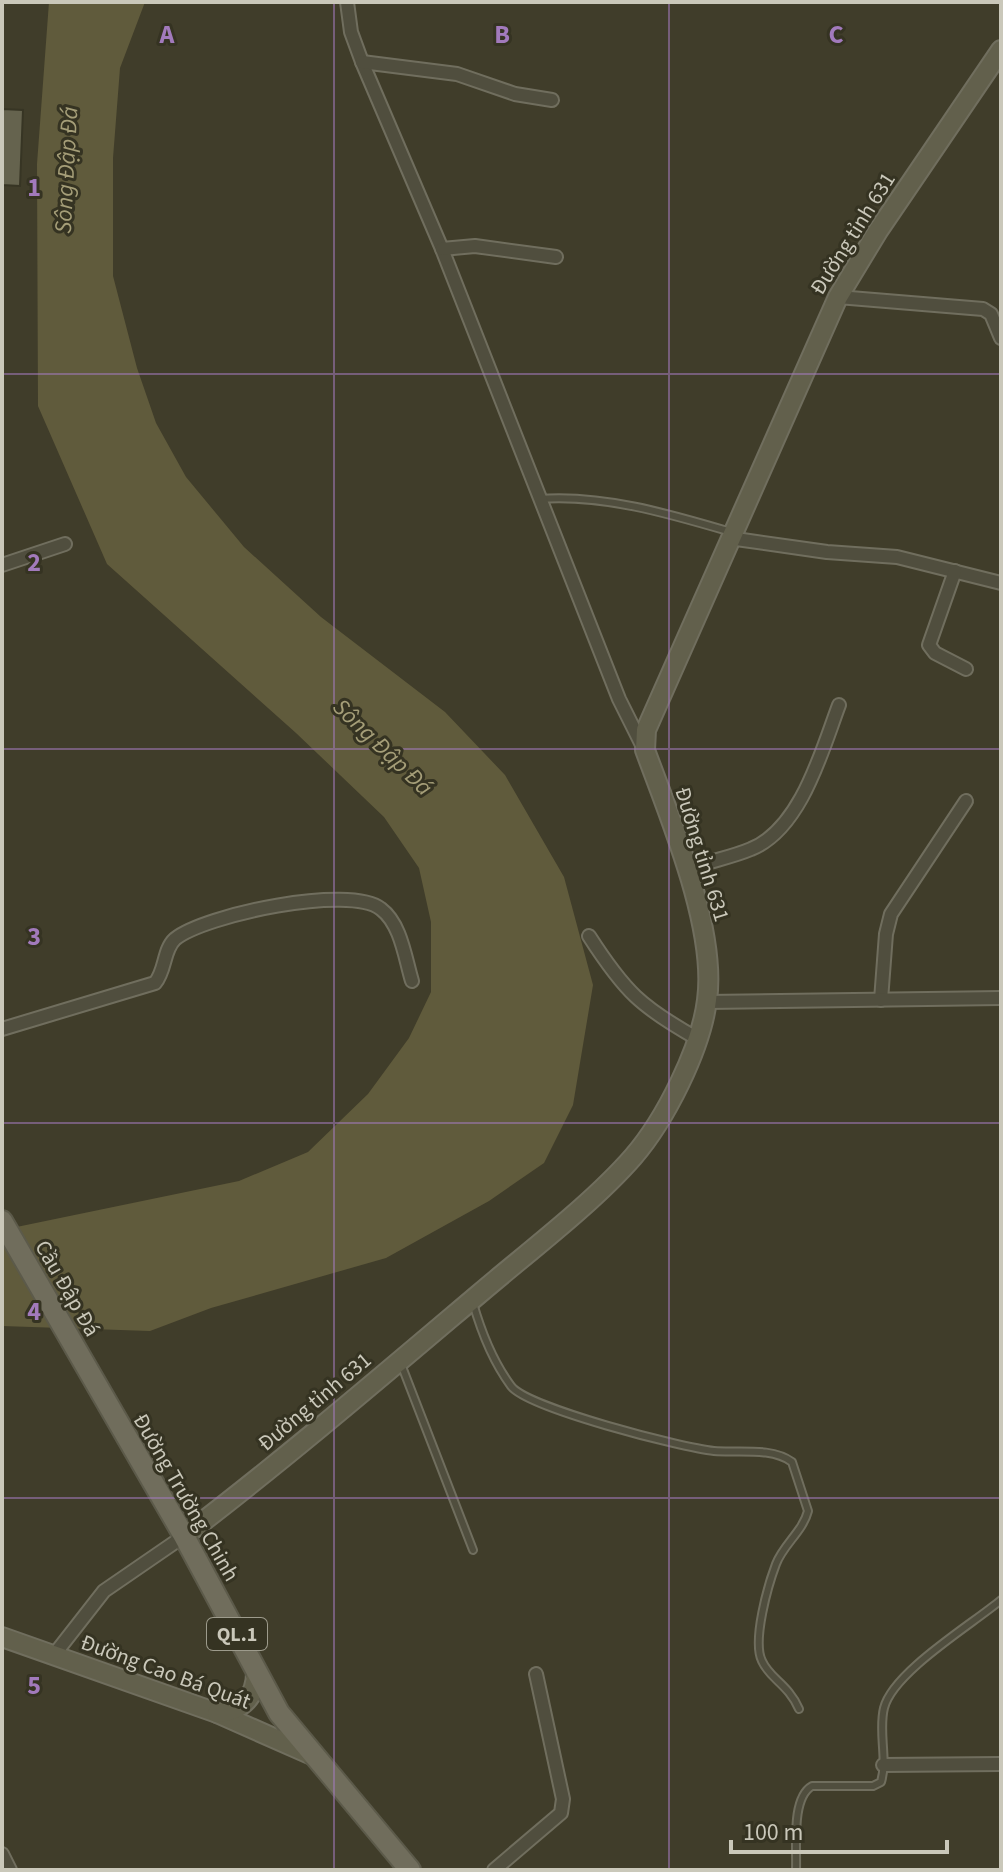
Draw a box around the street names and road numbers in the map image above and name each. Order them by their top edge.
street label: Đường tỉnh 631 [802,166,903,301]
street label: Đường tỉnh 631 [666,783,738,926]
street label: Cầu Đập Đá [27,1234,108,1343]
street label: Đường tỉnh 631 [251,1345,378,1459]
street label: Đường Trường Chinh [125,1408,247,1587]
road number: QL.1 [207,1618,267,1650]
street label: Đường Cao Bá Quát [76,1626,256,1718]

